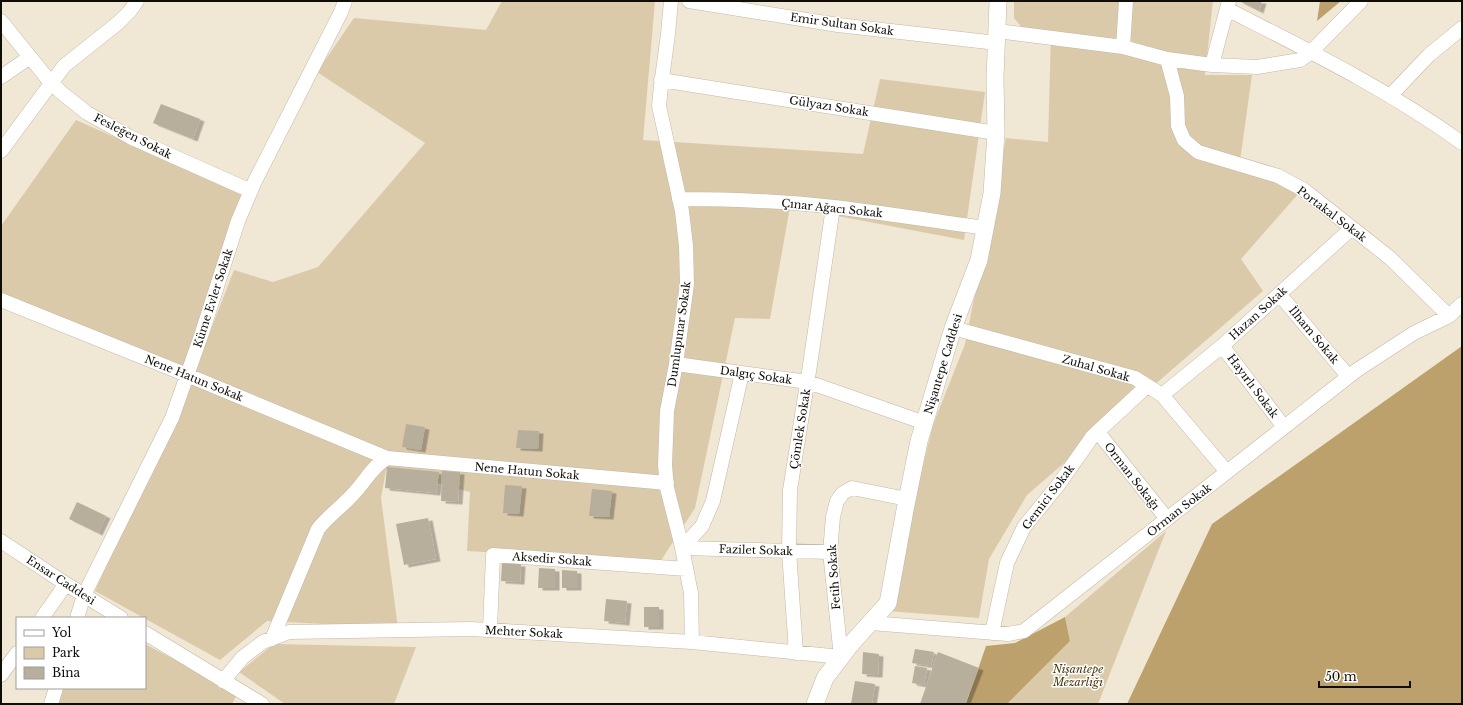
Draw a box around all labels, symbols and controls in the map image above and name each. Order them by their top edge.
street label: Emir Sultan Sokak [789,10,895,38]
street label: Gülyazı Sokak [788,93,870,119]
street label: Fesleğen Sokak [92,110,175,162]
street label: Portakal Sokak [1294,183,1370,245]
street label: Çınar Ağacı Sokak [781,196,884,220]
street label: Küme Evler Sokak [190,246,236,349]
street label: Dumlupınar Sokak [665,280,693,388]
street label: Hazan Sokak [1226,283,1290,343]
street label: İlham Sokak [1286,303,1342,367]
street label: Nişantepe Caddesi [921,312,965,416]
street label: Hayırlı Sokak [1224,351,1282,421]
street label: Nene Hatun Sokak [143,352,246,404]
street label: Zuhal Sokak [1060,352,1132,384]
street label: Dalgıç Sokak [719,363,793,387]
street label: Çömlek Sokak [787,387,813,470]
street label: Orman Sokağı [1101,439,1163,513]
street label: Nene Hatun Sokak [474,459,580,483]
street label: Gemici Sokak [1019,461,1077,532]
street label: Orman Sokak [1144,480,1214,540]
street label: Fazilet Sokak [719,542,793,558]
street label: Fetih Sokak [825,543,843,610]
street label: Aksedir Sokak [511,549,593,569]
street label: Ensar Caddesi [24,552,98,608]
legend [16,617,146,689]
street label: Mehter Sokak [485,623,564,641]
text: Yol [51,625,71,640]
text: Park [52,645,80,660]
park label: Nişantepe Mezarlığı [1052,662,1103,689]
scale bar [1319,663,1410,689]
text: Bina [52,665,81,680]
text: 50 m [1325,669,1357,684]

